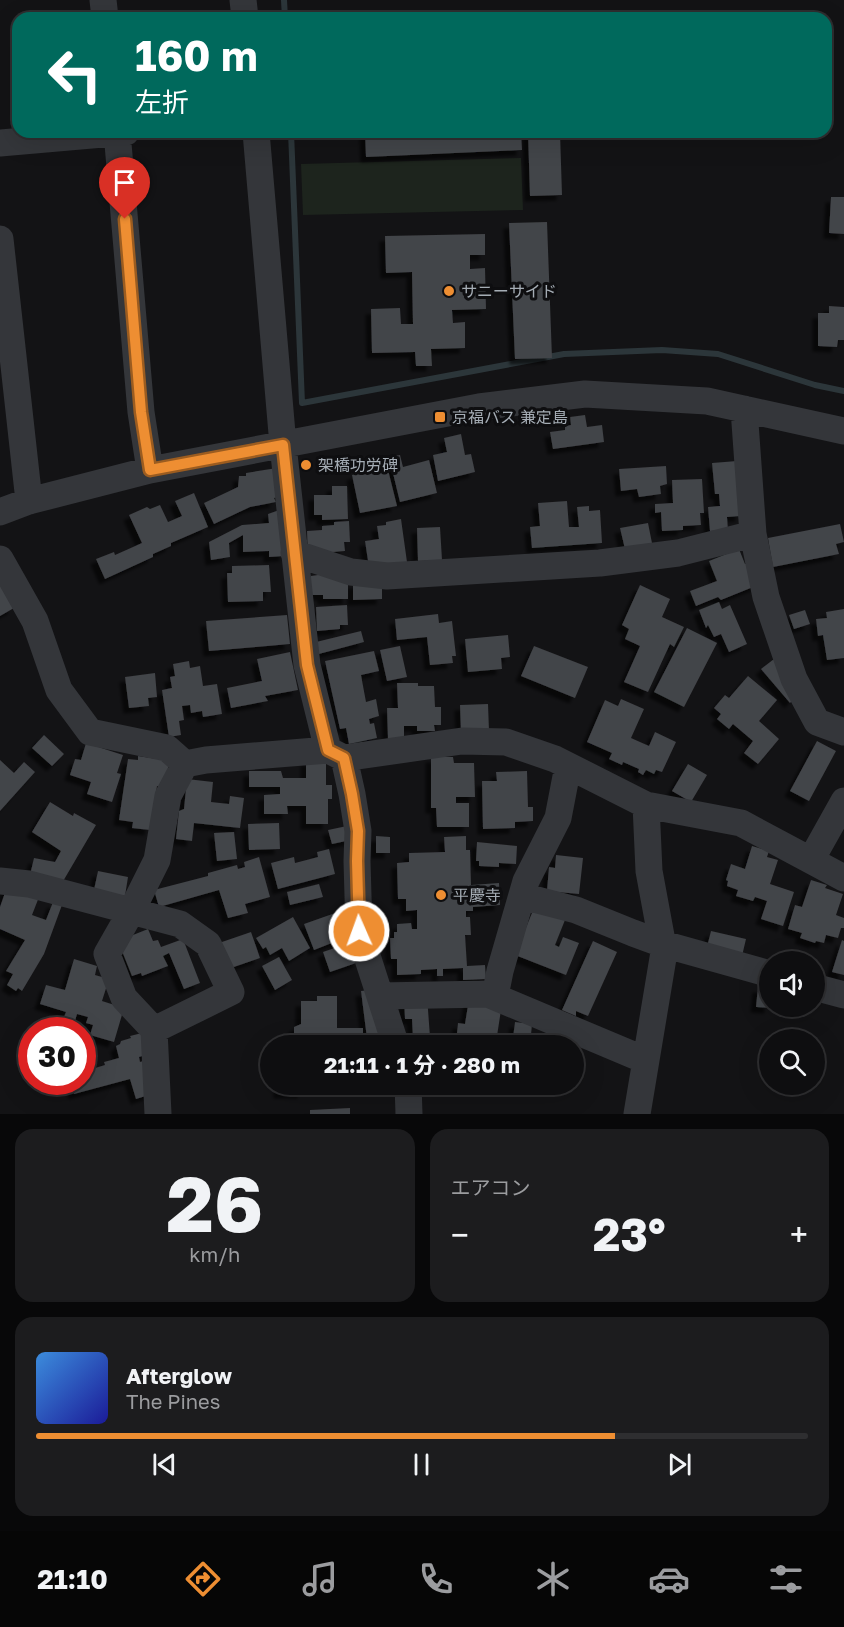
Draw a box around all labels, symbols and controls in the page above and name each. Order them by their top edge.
text: 160 m [135,30,258,80]
icon: left [36,36,114,114]
text: 左折 [135,86,189,118]
pin [99,157,150,219]
icon: arrive [108,166,141,199]
place label: サニーサイド [461,281,557,301]
marker: サニーサイド [442,284,456,298]
place label: 京福バス 兼定島 [452,407,568,427]
marker: 京福バス 兼定島 [433,410,447,424]
place label: 架橋功労碑 [318,455,398,475]
marker: 架橋功労碑 [299,458,313,472]
place label: 平慶寺 [453,885,501,905]
marker: 平慶寺 [434,888,448,902]
position arrow [327,899,391,963]
map controls [759,951,825,1095]
button: sound [759,951,825,1017]
speed limit sign: 30 [18,1017,96,1095]
button: search [759,1029,825,1095]
text: 21:11 · 1 分 · 280 m [324,1051,520,1078]
text: 26 [166,1156,263,1249]
text: エアコン [451,1175,531,1199]
text: 23° [593,1207,665,1261]
text: − [451,1215,469,1254]
text: + [790,1215,808,1254]
text: km/h [189,1242,240,1266]
text: Afterglow [126,1362,232,1389]
text: The Pines [126,1389,220,1413]
icon: previous [148,1448,181,1481]
icon: pause [405,1448,438,1481]
icon: next [663,1448,696,1481]
icon: directions [182,1558,224,1600]
icon: music [299,1558,341,1600]
icon: phone [415,1558,457,1600]
icon: climate [532,1558,574,1600]
icon: car [648,1558,690,1600]
icon: filters [765,1558,807,1600]
text: 21:10 [37,1563,108,1595]

